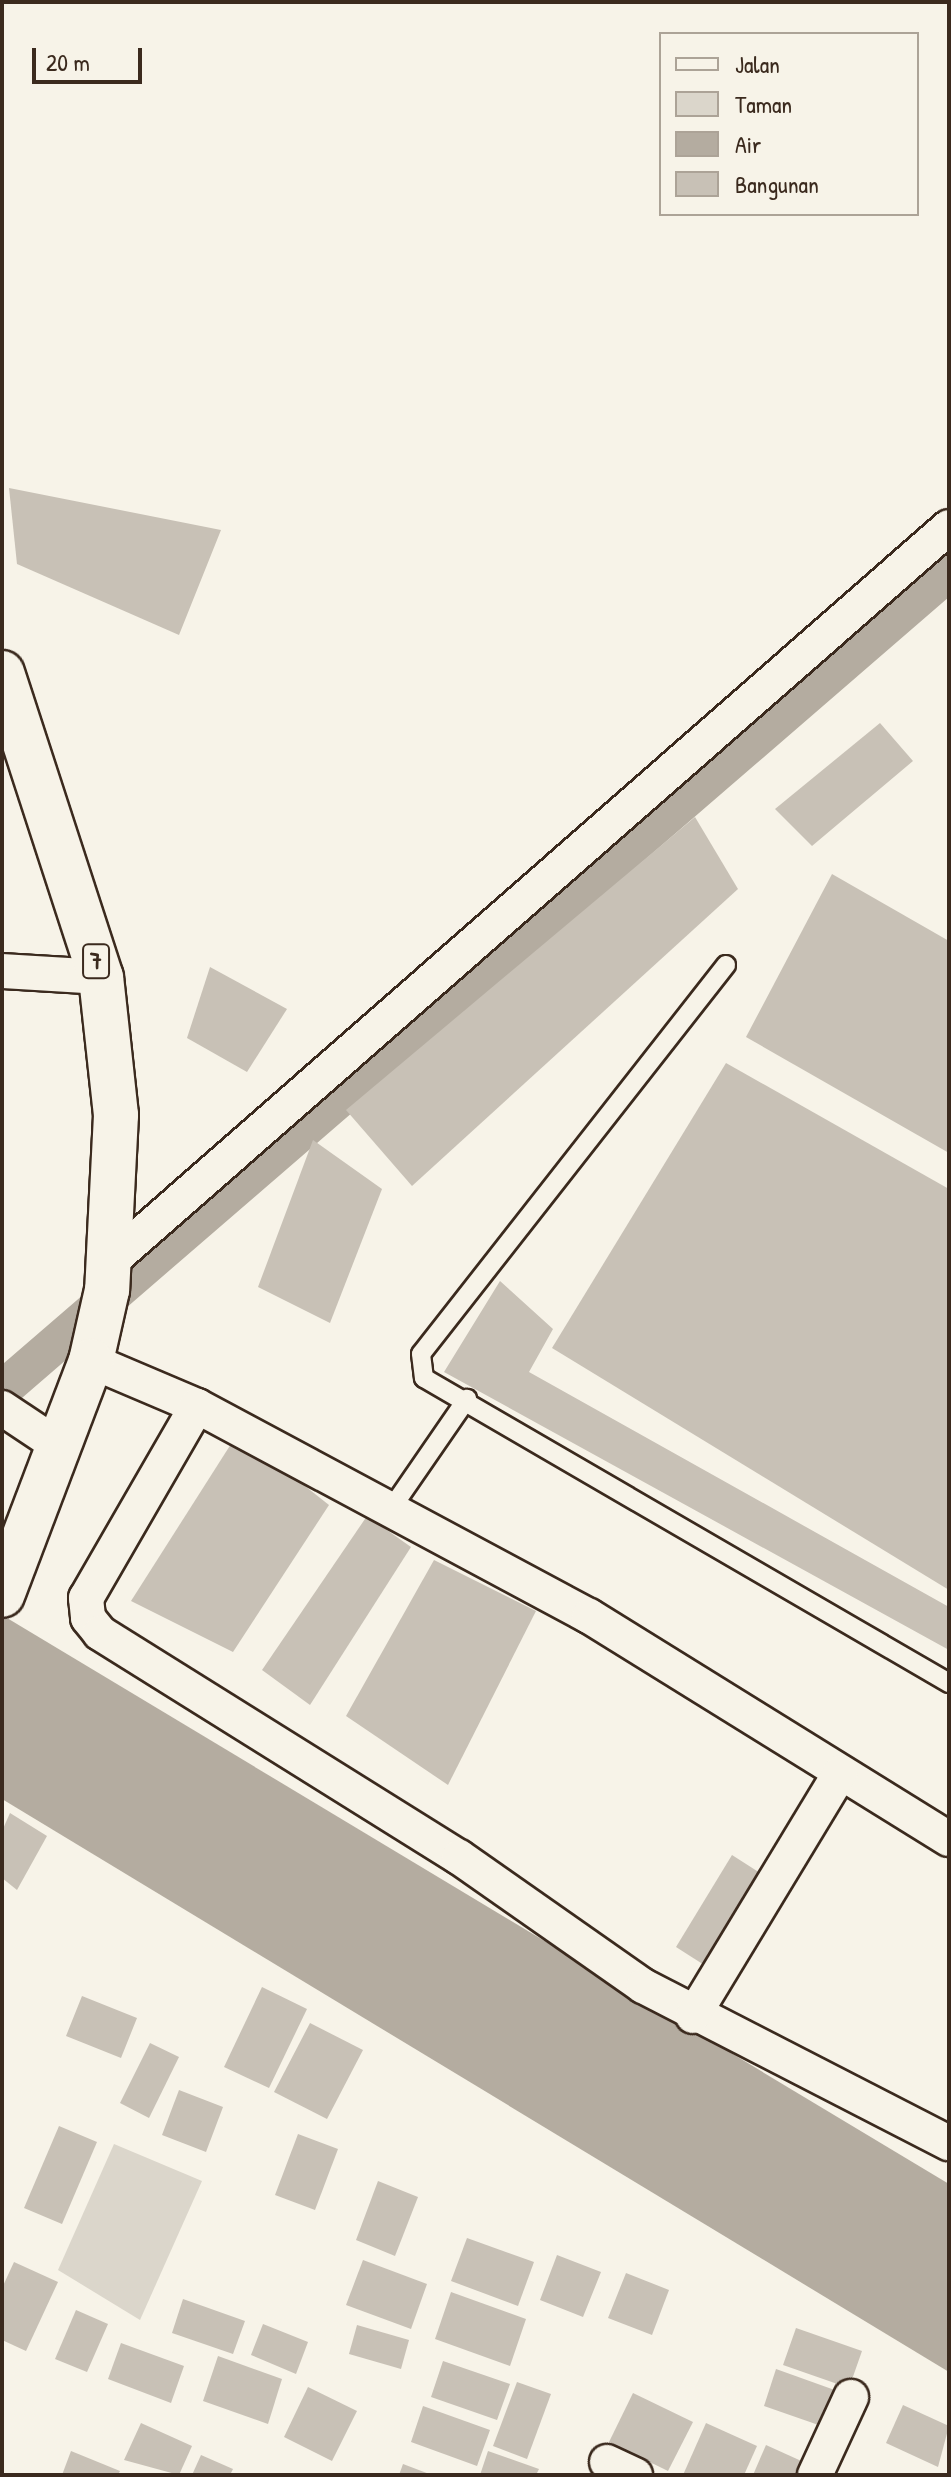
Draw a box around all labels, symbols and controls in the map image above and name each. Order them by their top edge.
scale bar [36,32,146,82]
legend [659,32,919,216]
text: 20 m [46,46,90,78]
text: Jalan [735,48,780,80]
text: Taman [735,88,792,120]
text: Air [735,128,761,160]
text: Bangunan [735,168,819,200]
road number: 7 [82,941,110,981]

